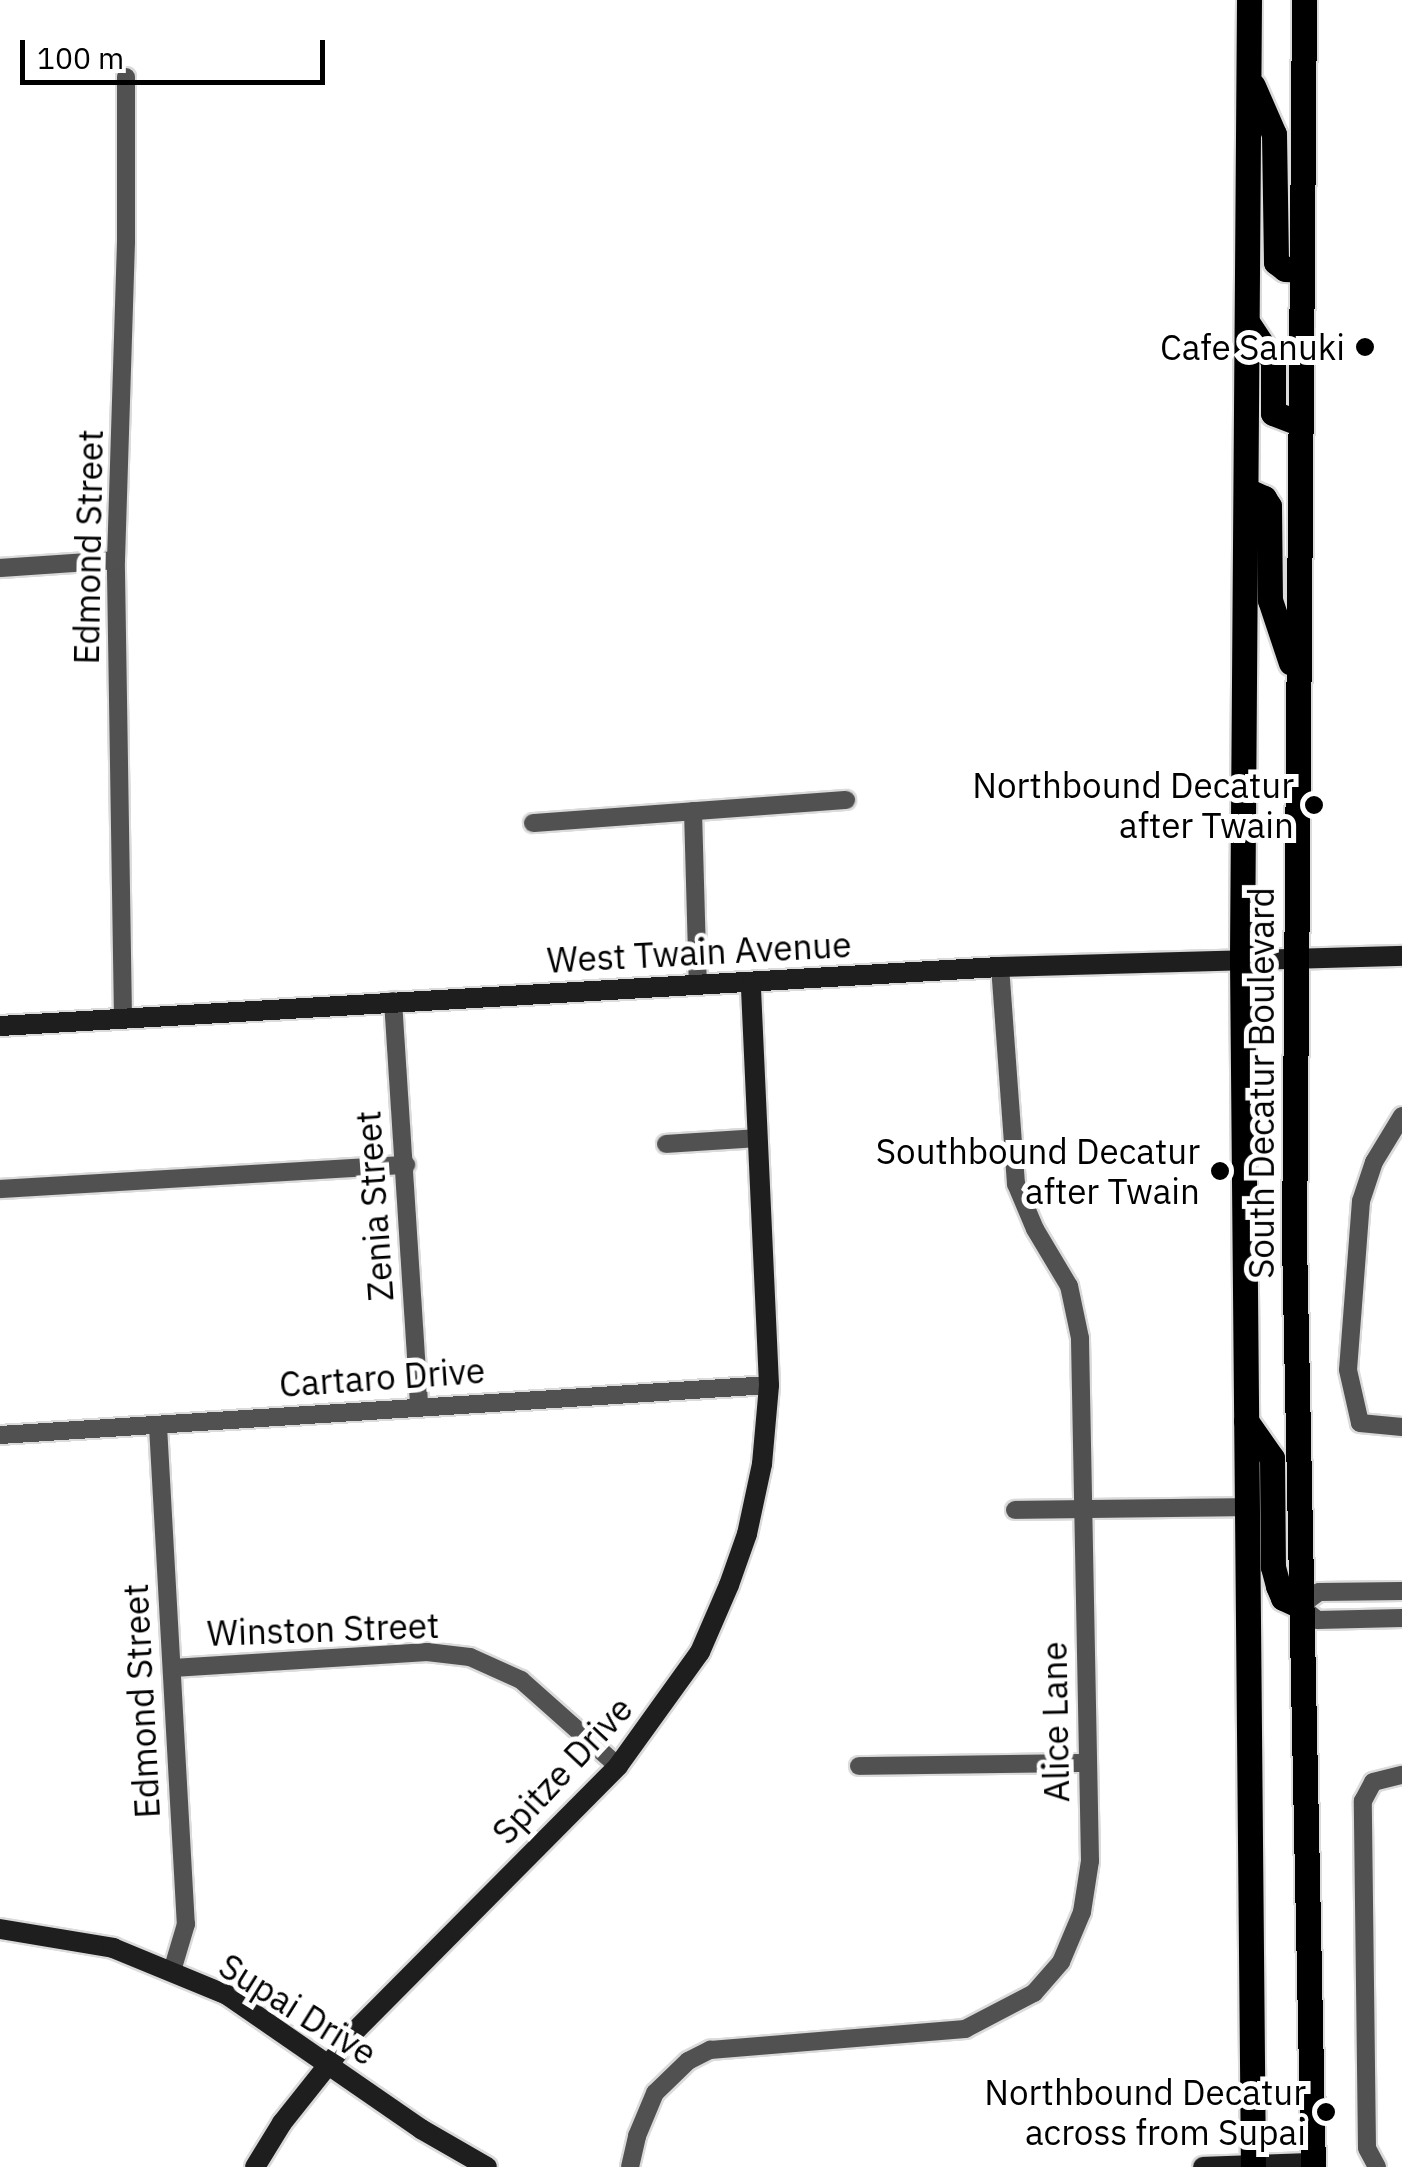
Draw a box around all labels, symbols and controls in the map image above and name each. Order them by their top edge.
scale bar [25,20,330,82]
text: 100 m [37,38,124,77]
place label: Cafe Sanuki [1160,326,1345,368]
marker: Cafe Sanuki [1354,336,1376,358]
street label: Edmond Street [65,429,111,665]
place label: Northbound Decatur after Twain [972,764,1294,846]
marker: Northbound Decatur after Twain [1303,794,1325,816]
street label: South Decatur Boulevard [1240,887,1282,1279]
street label: West Twain Avenue [546,923,852,981]
street label: Zenia Street [346,1109,402,1303]
place label: Southbound Decatur after Twain [876,1130,1200,1212]
marker: Southbound Decatur after Twain [1209,1160,1231,1182]
street label: Cartaro Drive [278,1349,486,1405]
street label: Edmond Street [114,1583,168,1819]
street label: Winston Street [206,1604,440,1654]
street label: Alice Lane [1033,1641,1077,1803]
street label: Spitze Drive [483,1688,641,1852]
street label: Supai Drive [212,1944,384,2074]
place label: Northbound Decatur across from Supai [984,2071,1306,2153]
marker: Northbound Decatur across from Supai [1315,2101,1337,2123]

